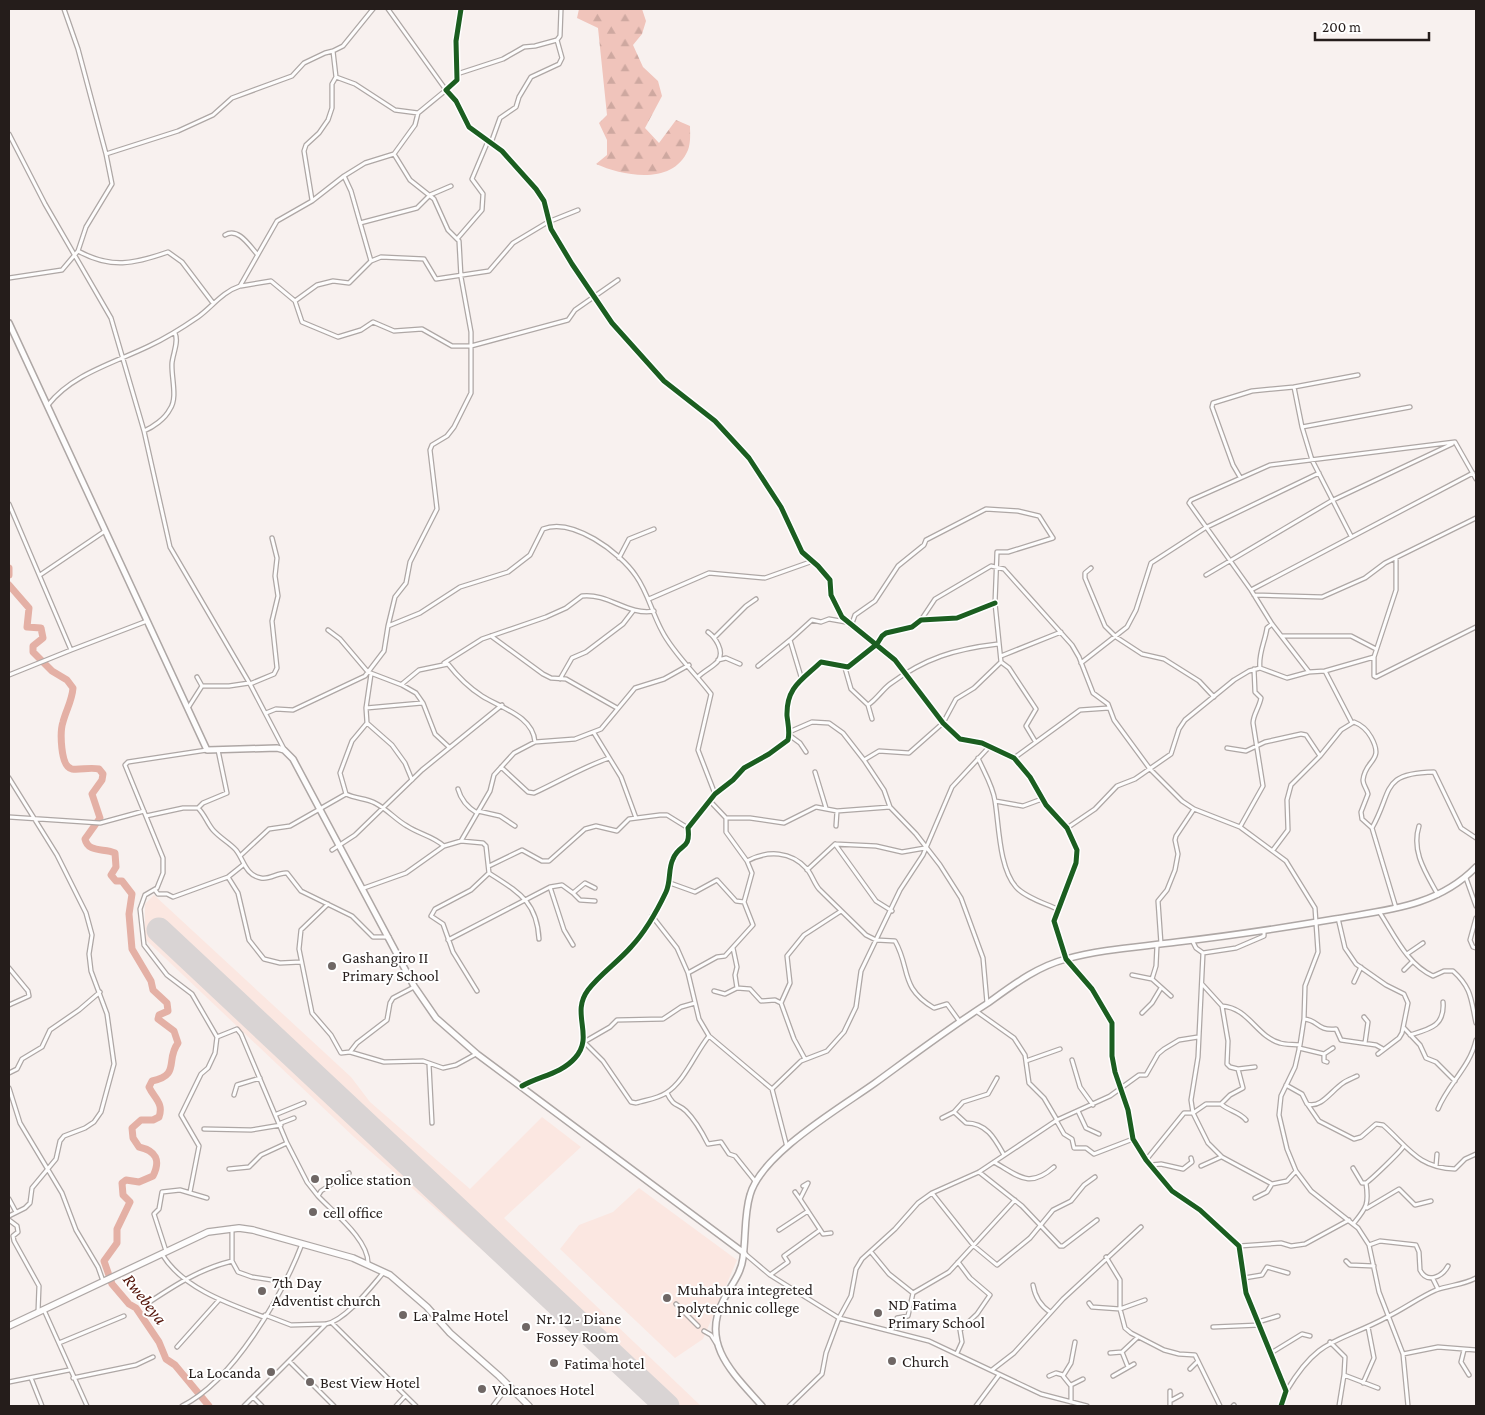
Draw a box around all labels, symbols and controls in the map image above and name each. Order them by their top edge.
scale bar [1315,10,1429,42]
text: 200 m [1322,19,1361,35]
place label: Gashangiro II Primary School [342,949,439,985]
marker: Gashangiro II Primary School [326,960,338,972]
place label: police station [325,1171,412,1189]
marker: police station [309,1173,321,1185]
place label: cell office [323,1204,383,1221]
marker: cell office [307,1206,319,1218]
water label: Rwebeya [119,1270,171,1329]
place label: 7th Day Adventist church [272,1274,381,1309]
place label: Muhabura integreted polytechnic college [677,1281,814,1317]
marker: 7th Day Adventist church [256,1285,268,1297]
marker: Muhabura integreted polytechnic college [661,1292,673,1304]
place label: ND Fatima Primary School [888,1296,985,1332]
place label: La Palme Hotel [413,1307,509,1324]
marker: ND Fatima Primary School [872,1307,884,1319]
marker: La Palme Hotel [397,1309,409,1321]
place label: Nr. 12 - Diane Fossey Room [536,1310,621,1346]
marker: Nr. 12 - Diane Fossey Room [520,1321,532,1333]
place label: Church [902,1353,949,1370]
place label: Fatima hotel [564,1355,645,1372]
marker: Church [886,1355,898,1367]
marker: Fatima hotel [548,1357,560,1369]
place label: La Locanda [188,1364,262,1381]
marker: La Locanda [265,1366,277,1378]
place label: Best View Hotel [320,1374,420,1391]
marker: Best View Hotel [304,1376,316,1388]
place label: Volcanoes Hotel [492,1381,594,1398]
marker: Volcanoes Hotel [476,1383,488,1395]

